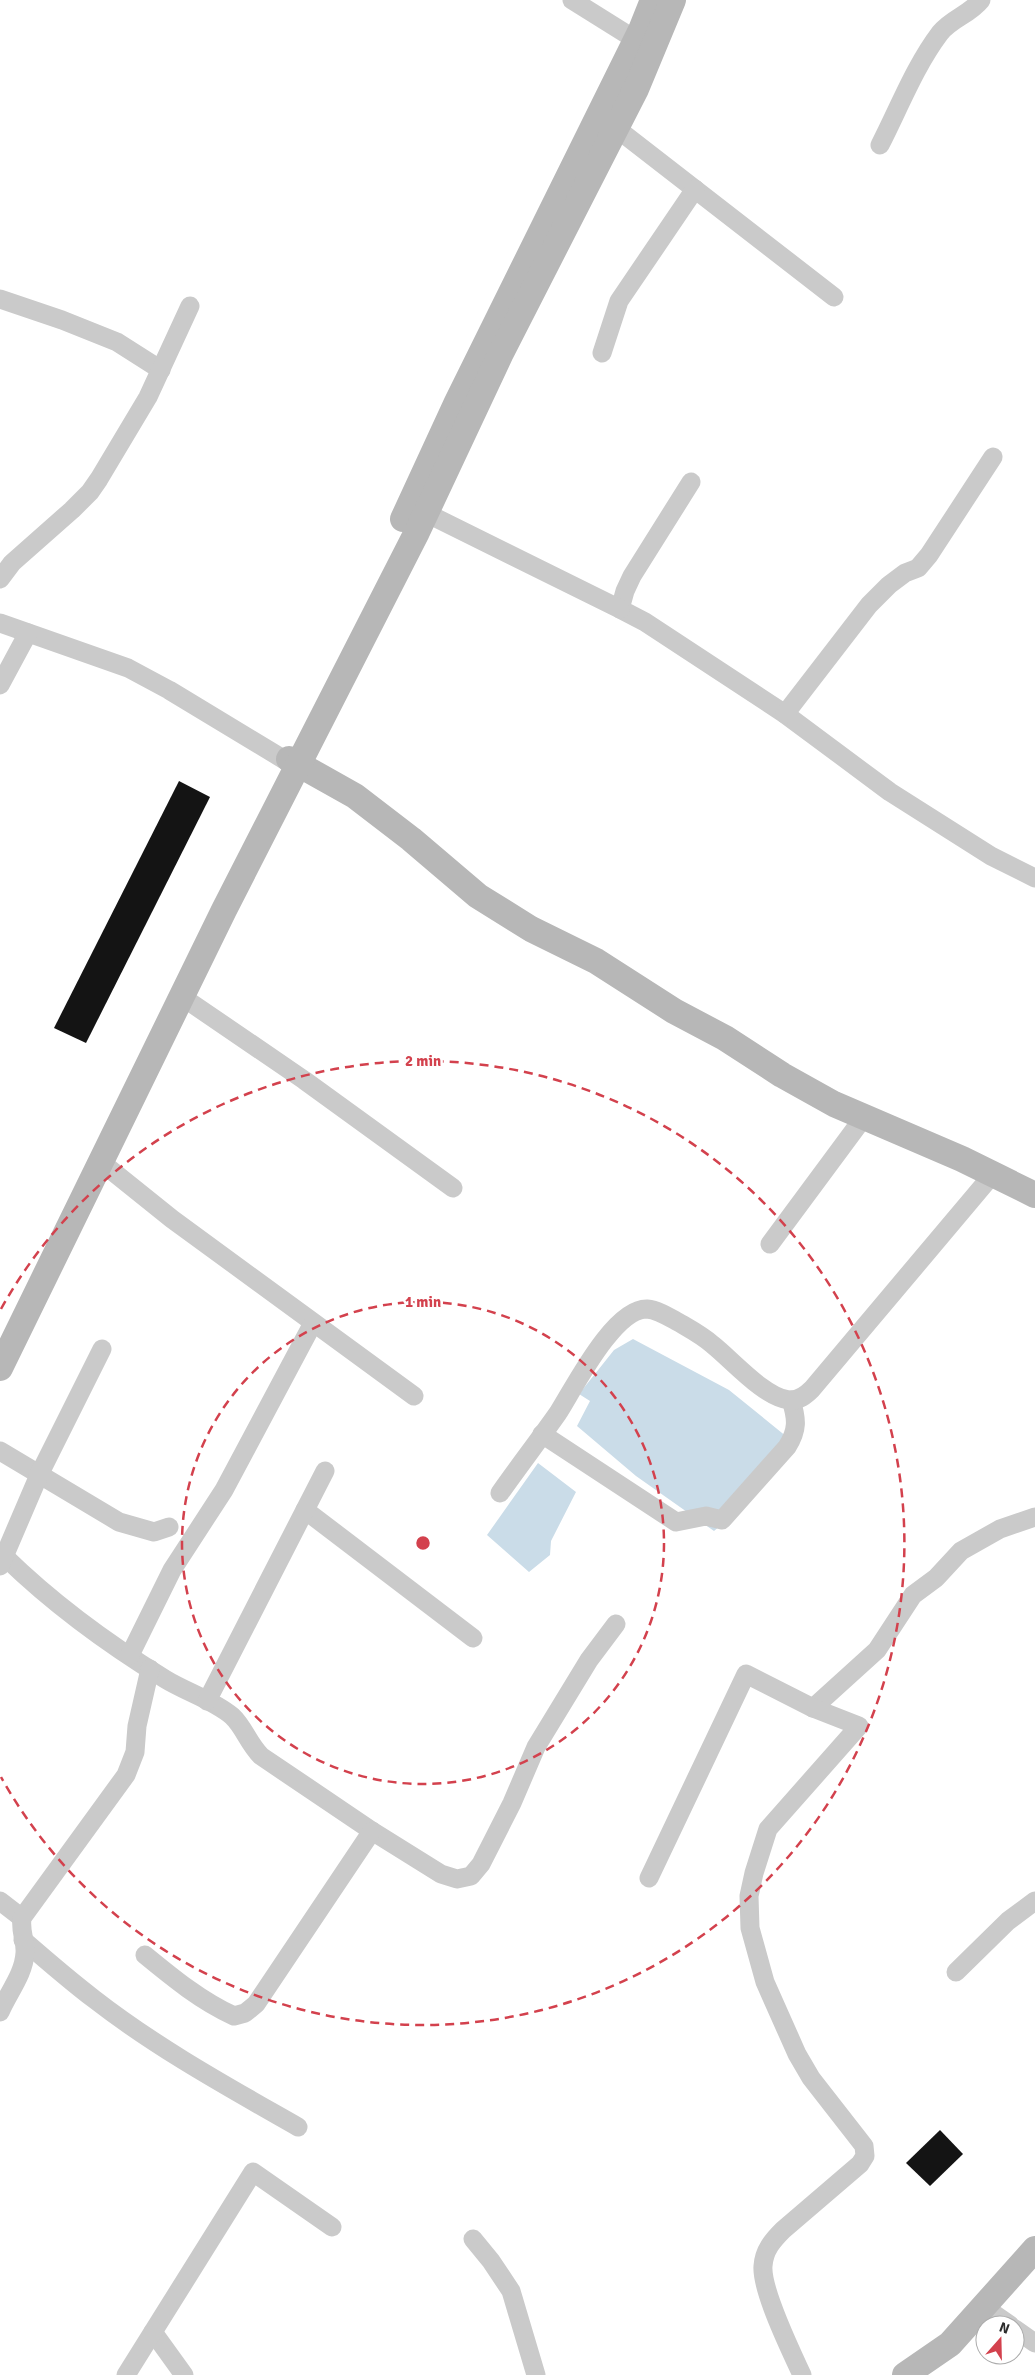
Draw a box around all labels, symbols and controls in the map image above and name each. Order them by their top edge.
text: 2 min [405,1052,441,1070]
text: 1 min [405,1293,441,1311]
centre of rings [414,1534,432,1552]
north arrow [975,2315,1025,2365]
text: N [997,2319,1012,2338]

